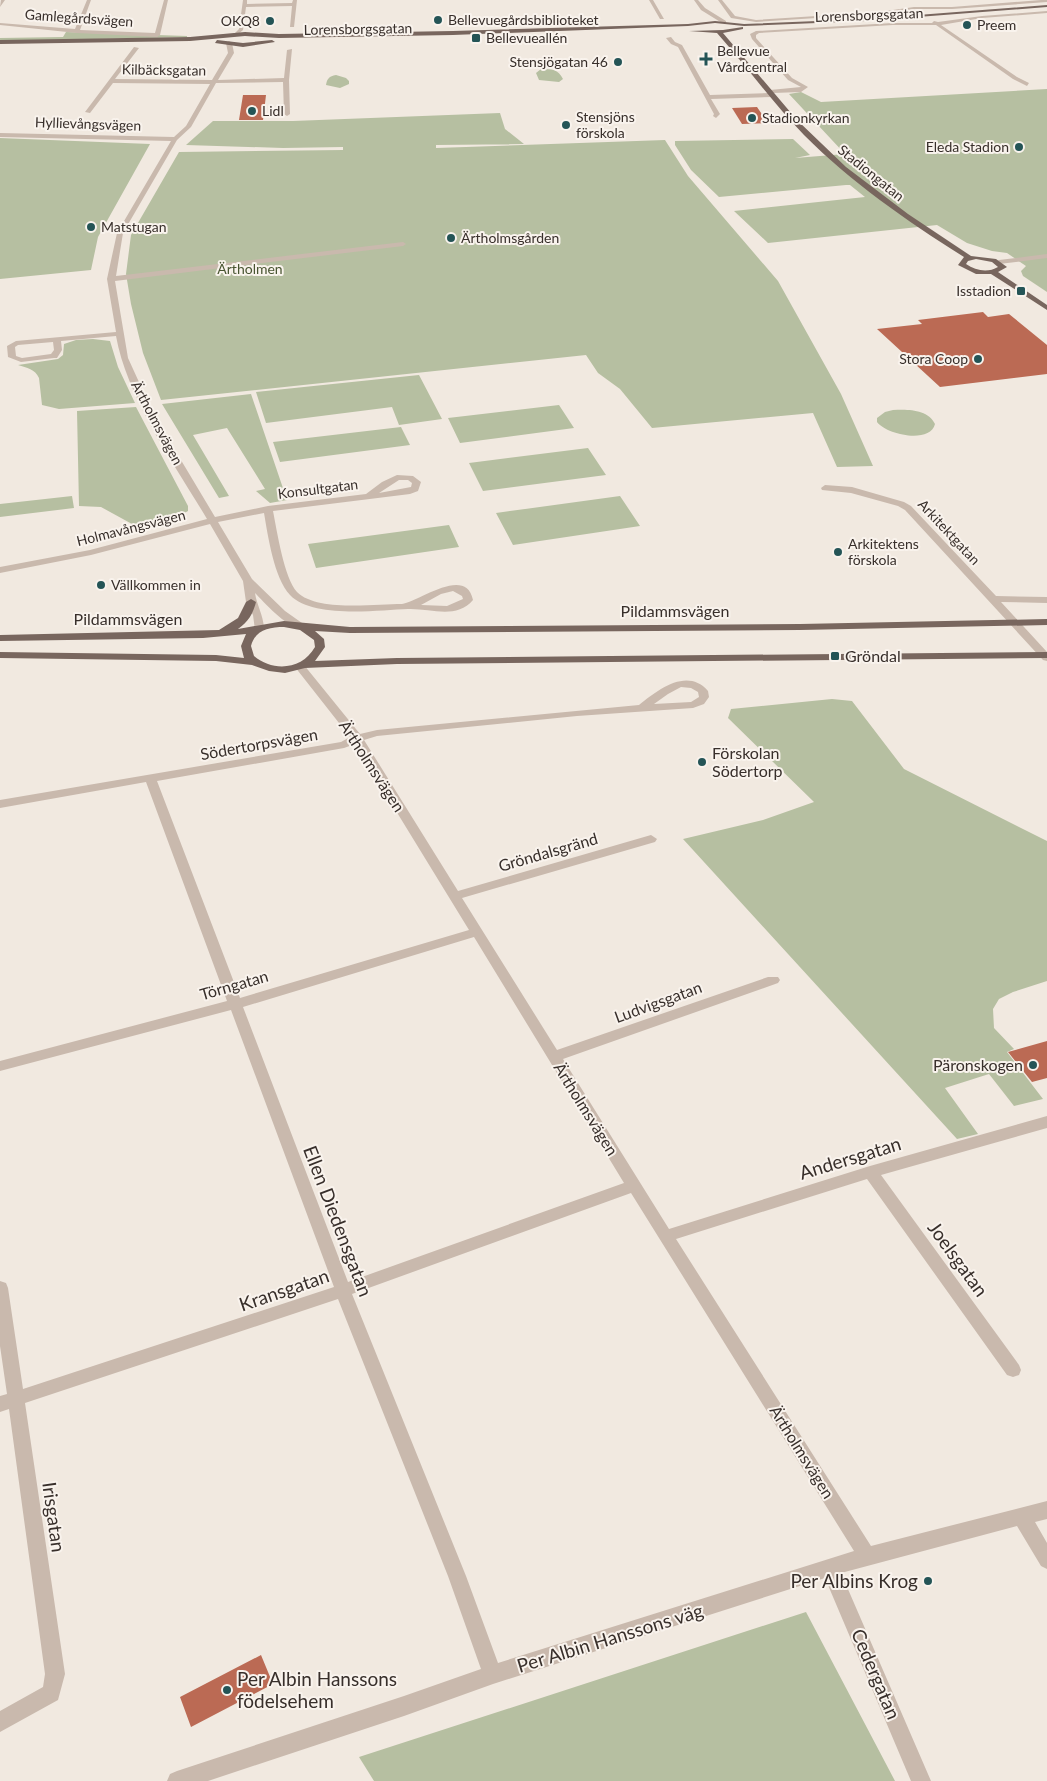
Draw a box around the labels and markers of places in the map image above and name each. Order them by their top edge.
place label: Bellevuegårdsbiblioteket [448,11,599,28]
place label: OKQ8 [221,12,260,29]
marker: Bellevuegårdsbiblioteket [432,14,444,26]
marker: OKQ8 [264,15,276,27]
place label: Preem [977,16,1016,33]
marker: Preem [961,19,973,31]
place label: Bellevueallén [486,29,567,46]
marker: Bellevueallén [470,32,482,44]
place label: Bellevue Vårdcentral [717,42,787,75]
marker: Bellevue Vårdcentral [699,52,713,66]
place label: Stensjögatan 46 [509,53,608,70]
marker: Stensjögatan 46 [612,56,624,68]
place label: Lidl [262,102,284,119]
marker: Lidl [246,105,258,117]
place label: Stensjöns förskola [576,108,635,141]
place label: Stadionkyrkan [762,109,850,126]
marker: Stadionkyrkan [746,112,758,124]
marker: Stensjöns förskola [560,119,572,131]
place label: Eleda Stadion [926,138,1009,155]
marker: Eleda Stadion [1013,141,1025,153]
place label: Matstugan [101,218,167,235]
marker: Matstugan [85,221,97,233]
place label: Ärtholmsgården [461,229,559,246]
marker: Ärtholmsgården [445,232,457,244]
place label: Isstadion [956,282,1011,299]
marker: Isstadion [1015,285,1027,297]
place label: Stora Coop [899,350,968,367]
marker: Stora Coop [972,353,984,365]
place label: Arkitektens förskola [848,535,919,568]
marker: Arkitektens förskola [832,546,844,558]
place label: Vällkommen in [111,576,201,593]
marker: Vällkommen in [95,579,107,591]
place label: Gröndal [845,646,901,665]
marker: Gröndal [829,650,841,662]
place label: Förskolan Södertorp [712,743,783,780]
marker: Förskolan Södertorp [696,756,708,768]
place label: Päronskogen [933,1055,1023,1074]
marker: Päronskogen [1027,1059,1039,1071]
place label: Per Albins Krog [790,1569,918,1592]
marker: Per Albins Krog [922,1575,934,1587]
place label: Per Albin Hanssons födelsehem [237,1667,397,1712]
marker: Per Albin Hanssons födelsehem [221,1684,233,1696]

